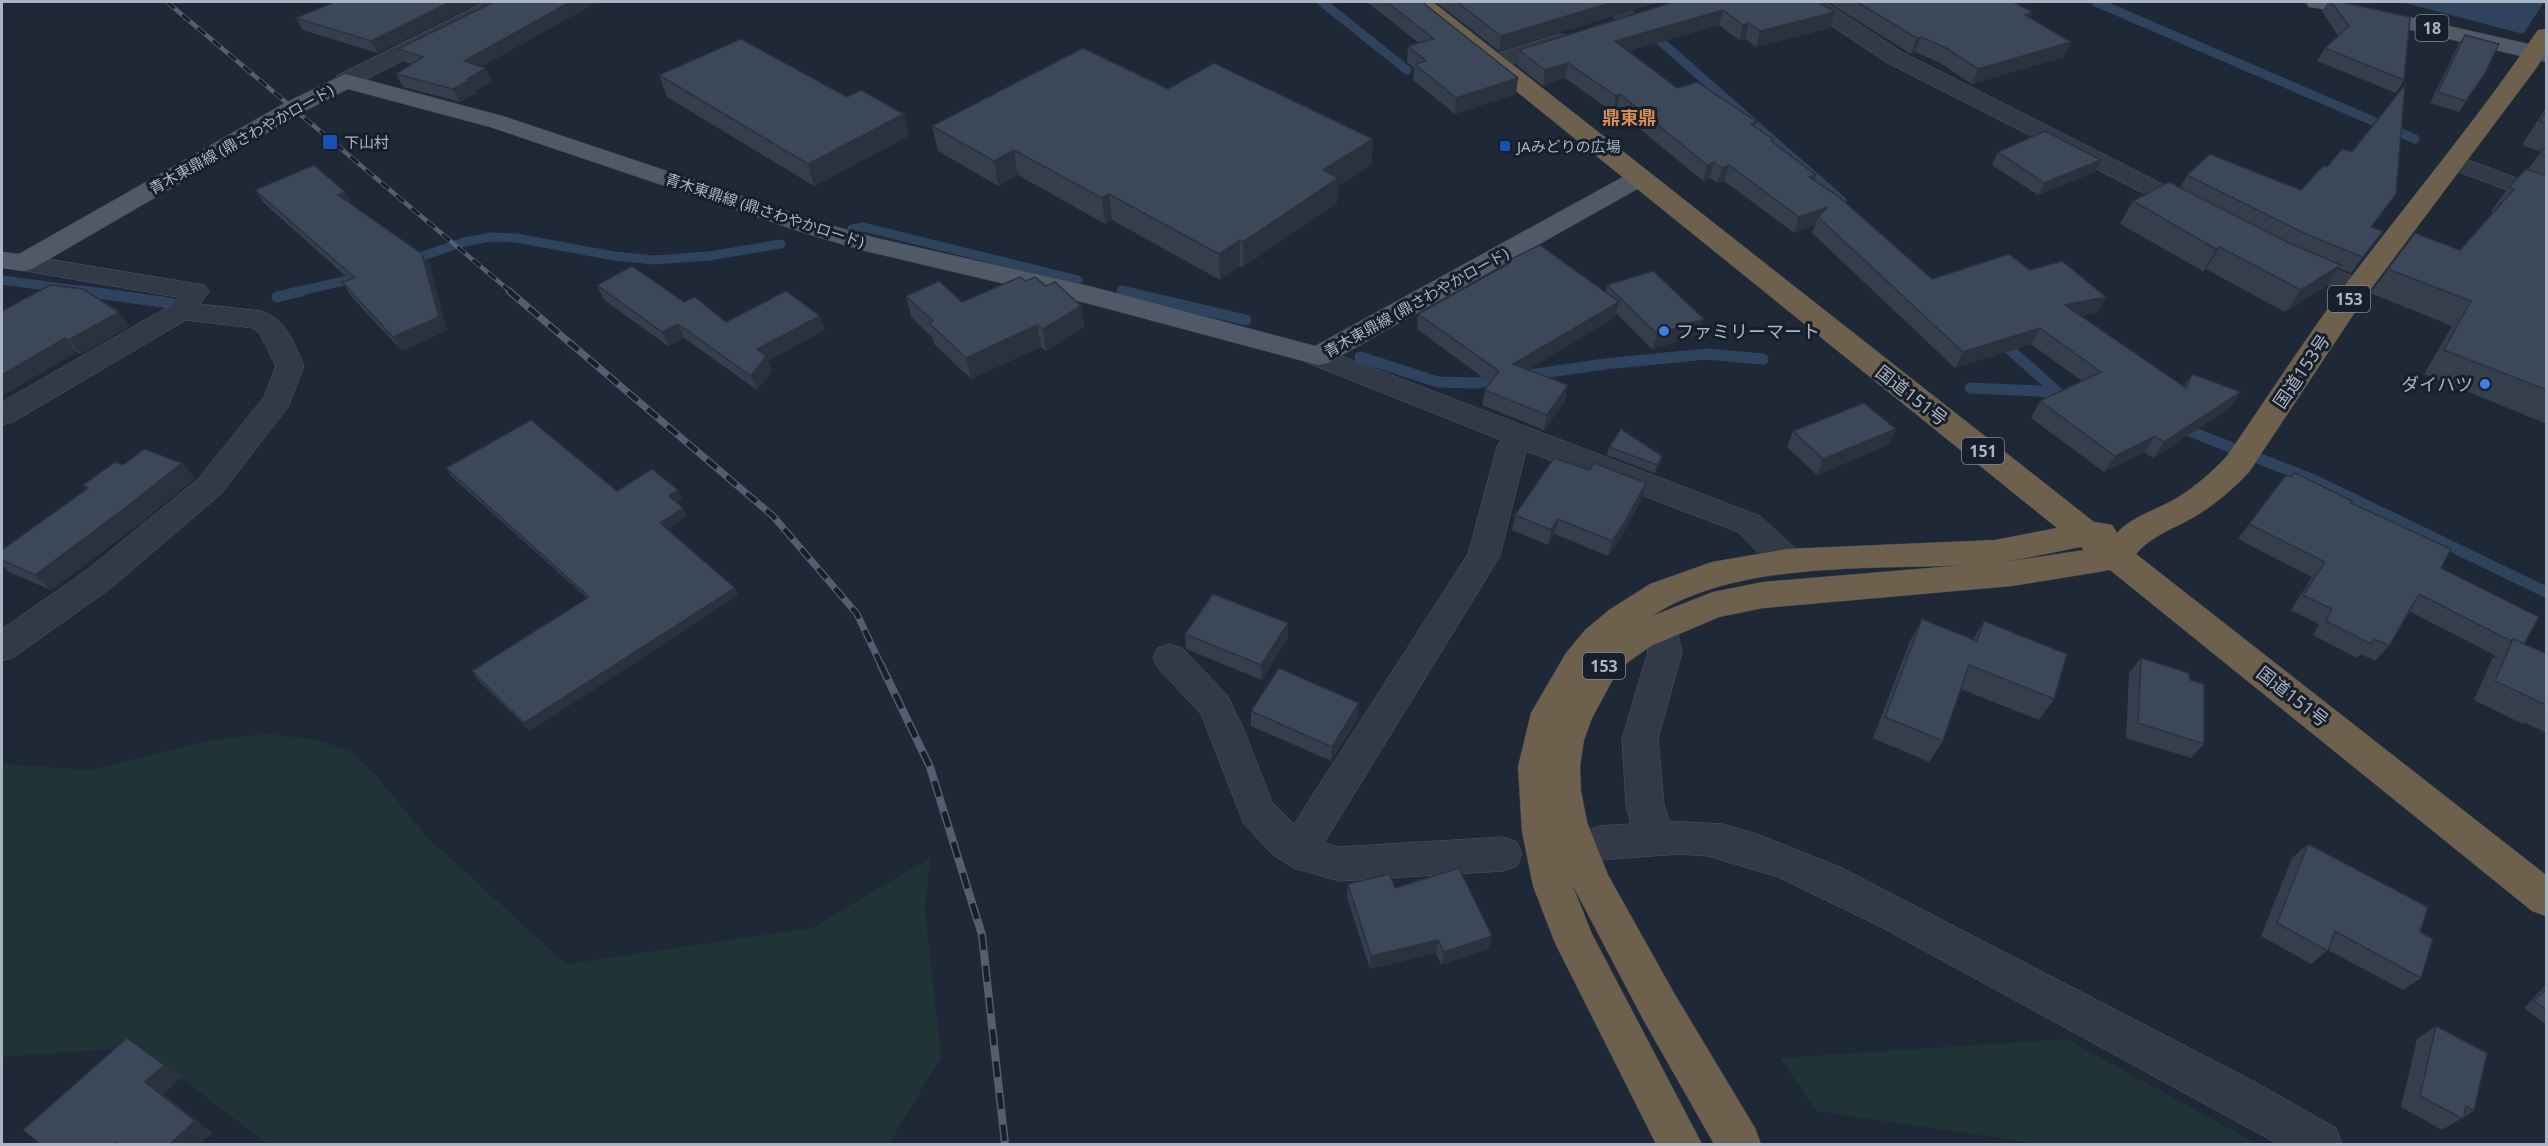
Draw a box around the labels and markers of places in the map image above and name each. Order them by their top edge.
place label: 下山村 [344,132,389,152]
marker: 下山村 [321,133,339,151]
place label: JAみどりの広場 [1515,136,1621,156]
marker: JAみどりの広場 [1498,139,1512,153]
place label: ファミリーマート [1676,319,1820,343]
marker: ファミリーマート [1657,324,1671,338]
place label: ダイハツ [2401,372,2473,396]
marker: ダイハツ [2478,377,2492,391]

